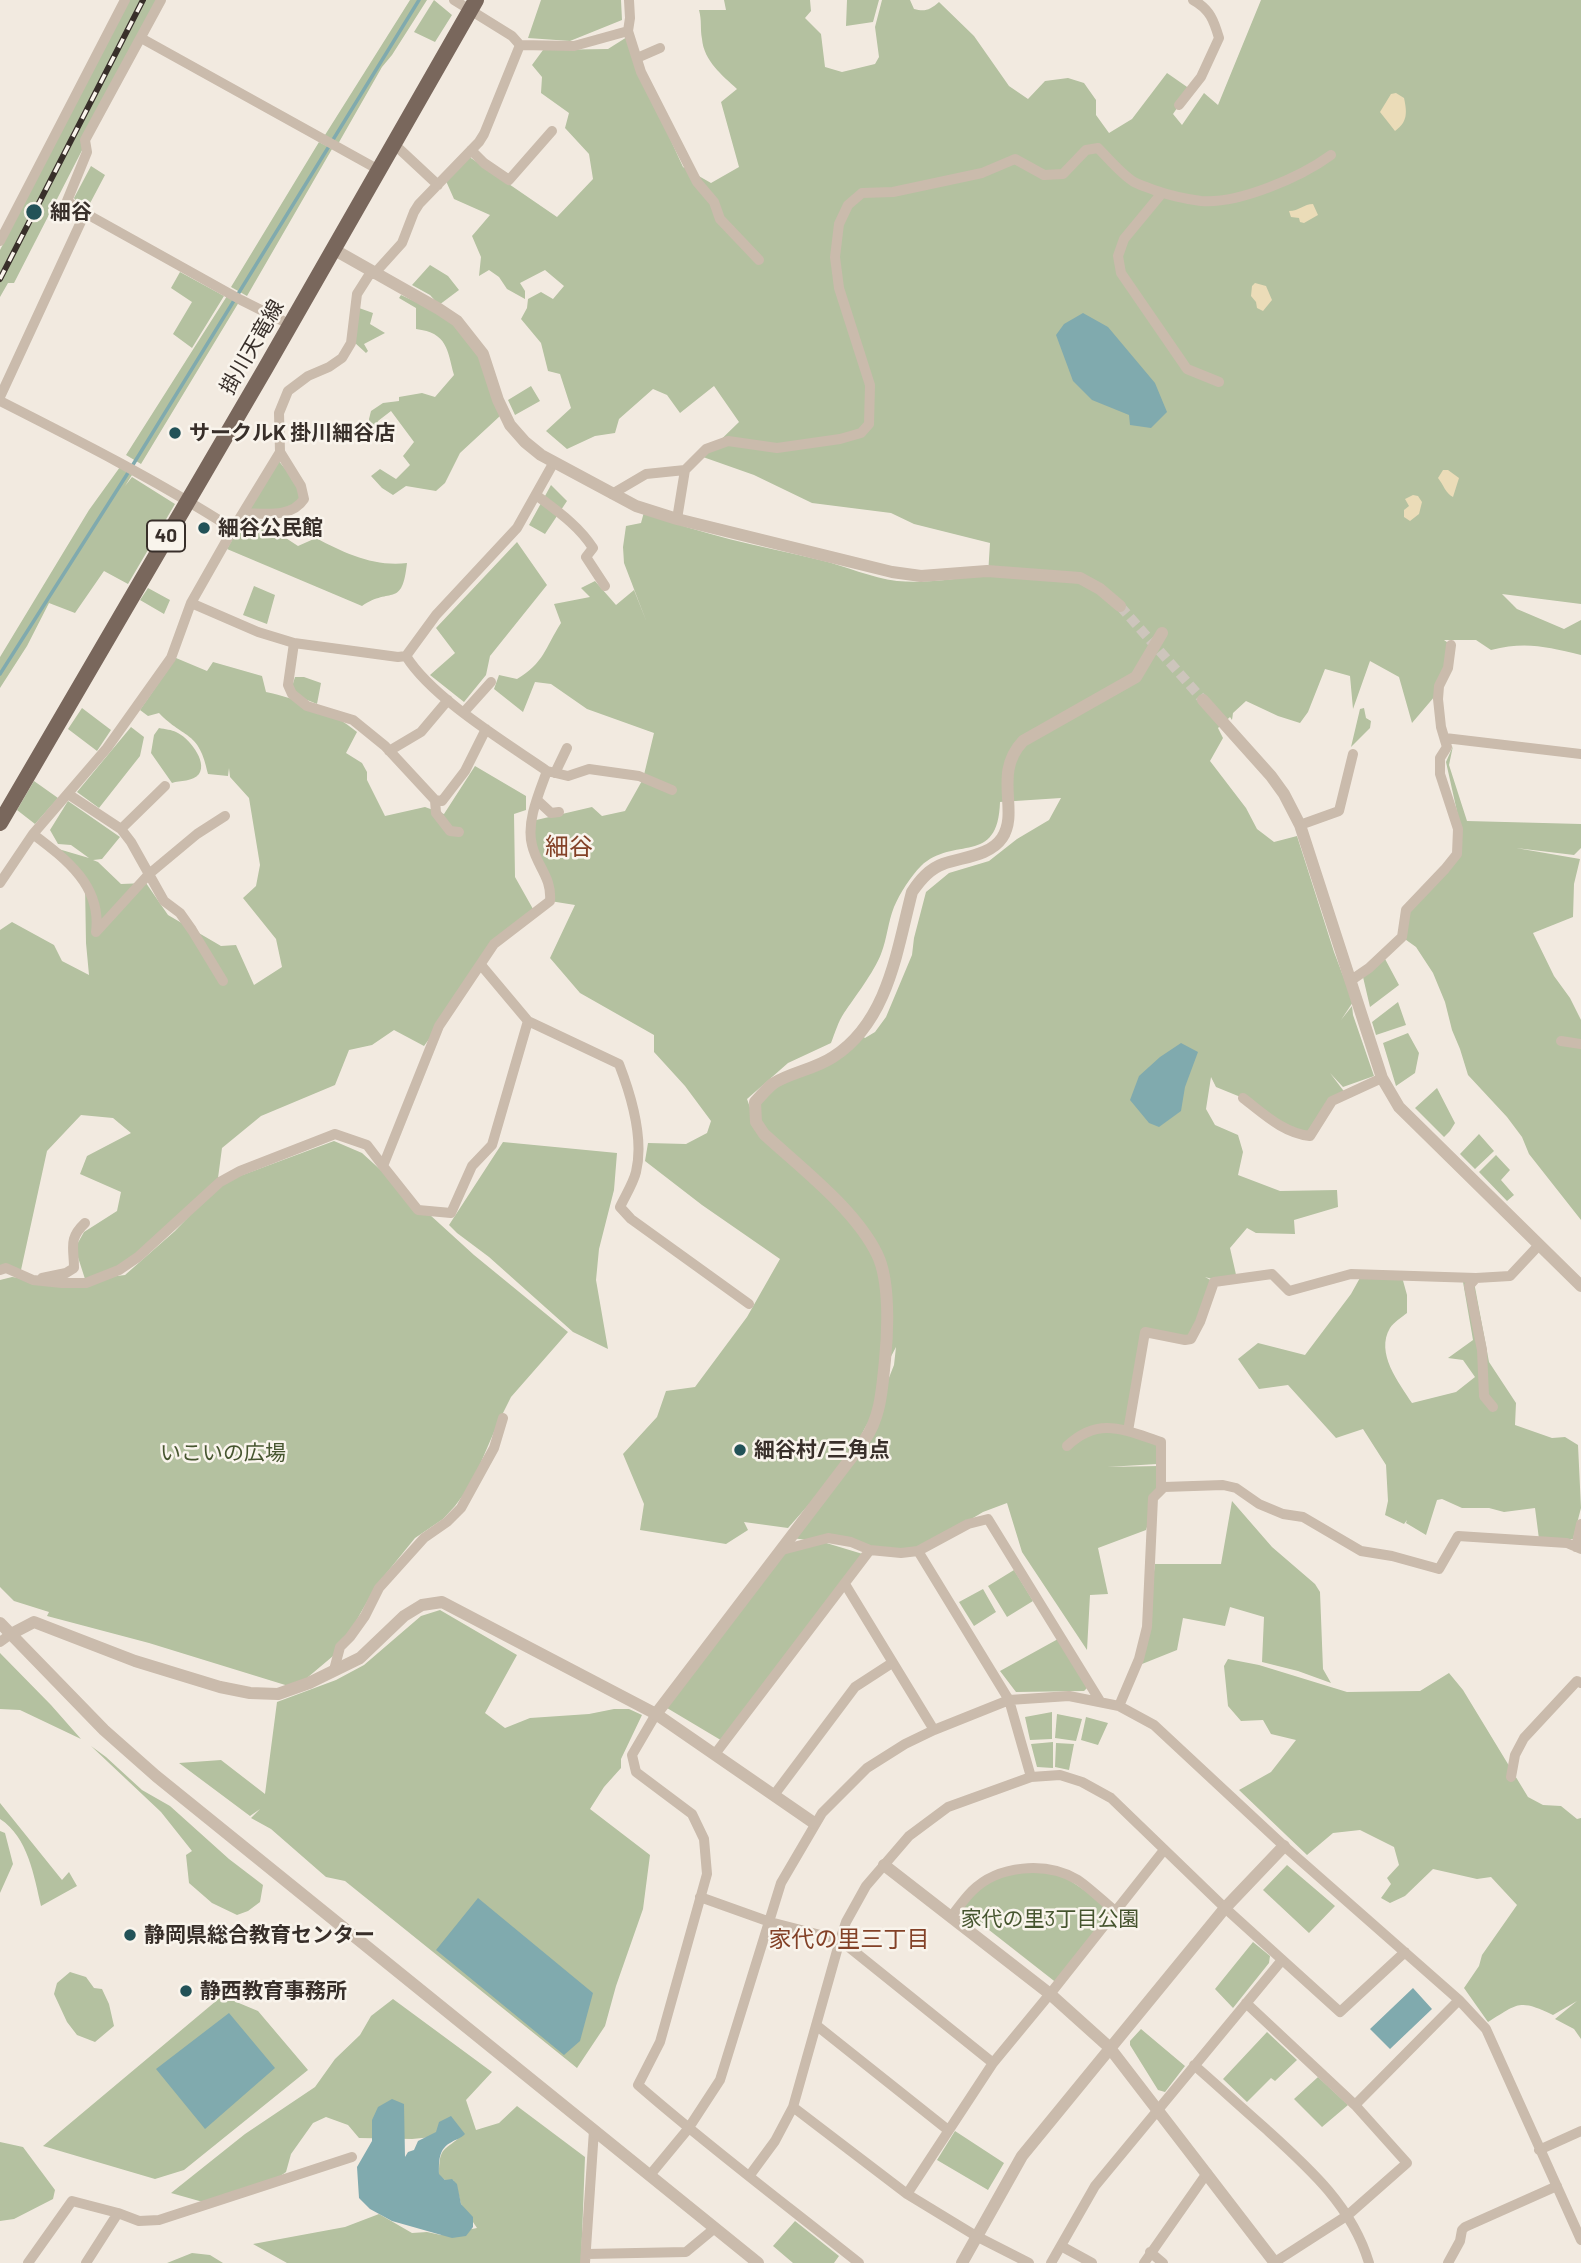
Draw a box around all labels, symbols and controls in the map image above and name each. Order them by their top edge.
place label: 細谷 [50,199,92,225]
marker: 細谷 [24,202,44,222]
street label: 掛川天竜線 [215,295,289,399]
place label: サークルK 掛川細谷店 [189,420,395,446]
marker: サークルK 掛川細谷店 [167,425,183,441]
place label: 細谷公民館 [218,515,323,541]
road number: 40 [147,520,185,552]
marker: 細谷公民館 [196,520,212,536]
district label: 細谷 [545,833,593,861]
place label: 細谷村/三角点 [754,1437,890,1463]
park label: いこいの広場 [160,1440,286,1466]
marker: 細谷村/三角点 [732,1442,748,1458]
park label: 家代の里3丁目公園 [961,1906,1139,1932]
place label: 静岡県総合教育センター [144,1922,375,1948]
district label: 家代の里三丁目 [769,1925,929,1953]
marker: 静岡県総合教育センター [122,1927,138,1943]
place label: 静西教育事務所 [200,1978,347,2004]
marker: 静西教育事務所 [178,1983,194,1999]

